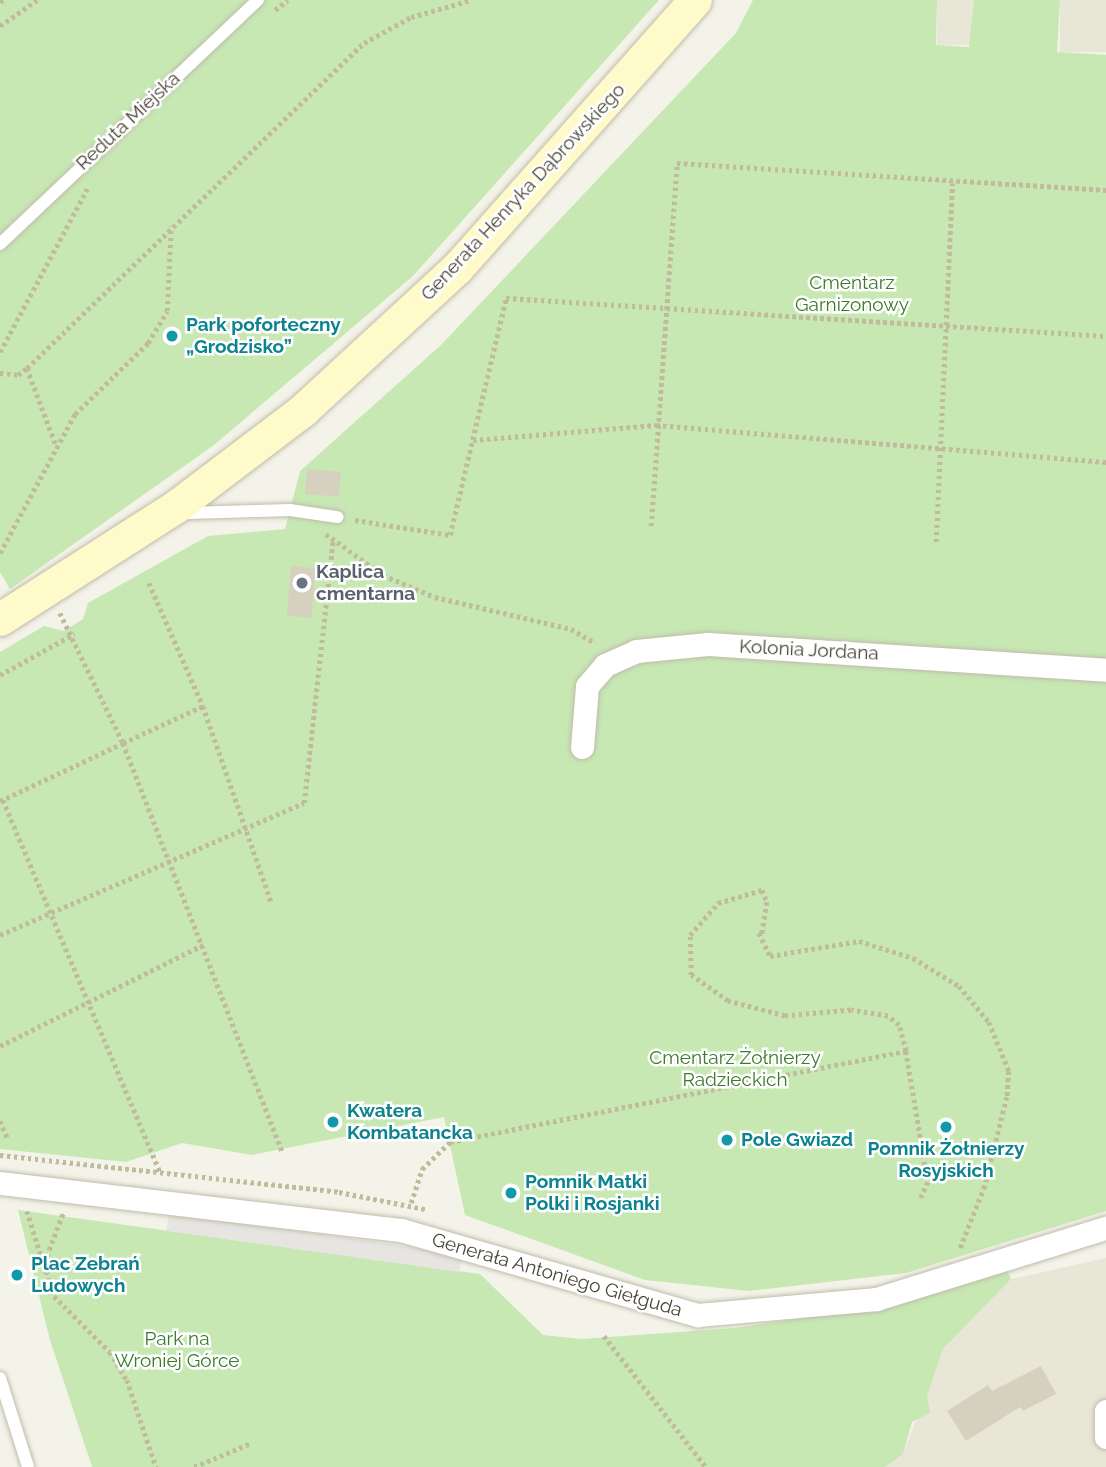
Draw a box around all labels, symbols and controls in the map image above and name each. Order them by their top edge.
street label: Reduta Miejska [71,67,185,175]
street label: Generała Henryka Dąbrowskiego [416,79,630,305]
park label: Cmentarz Garnizonowy [795,272,909,316]
place label: Park poforteczny „Grodzisko” [186,314,341,358]
marker: Park poforteczny „Grodzisko” [164,328,180,344]
place label: Kaplica cmentarna [316,561,415,605]
marker: Kaplica cmentarna [294,575,310,591]
street label: Kolonia Jordana [738,635,880,665]
park label: Cmentarz Żołnierzy Radzieckich [649,1047,821,1091]
place label: Kwatera Kombatancka [347,1100,473,1144]
marker: Kwatera Kombatancka [325,1114,341,1130]
marker: Pomnik Żołnierzy Rosyjskich [938,1119,954,1135]
place label: Pole Gwiazd [741,1129,853,1151]
marker: Pole Gwiazd [719,1132,735,1148]
place label: Pomnik Żołnierzy Rosyjskich [868,1138,1024,1182]
place label: Pomnik Matki Polki i Rosjanki [525,1171,660,1215]
marker: Pomnik Matki Polki i Rosjanki [503,1185,519,1201]
street label: Generała Antoniego Giełguda [429,1228,685,1322]
place label: Plac Zebrań Ludowych [31,1253,140,1297]
marker: Plac Zebrań Ludowych [9,1267,25,1283]
park label: Park na Wroniej Górce [114,1328,240,1372]

